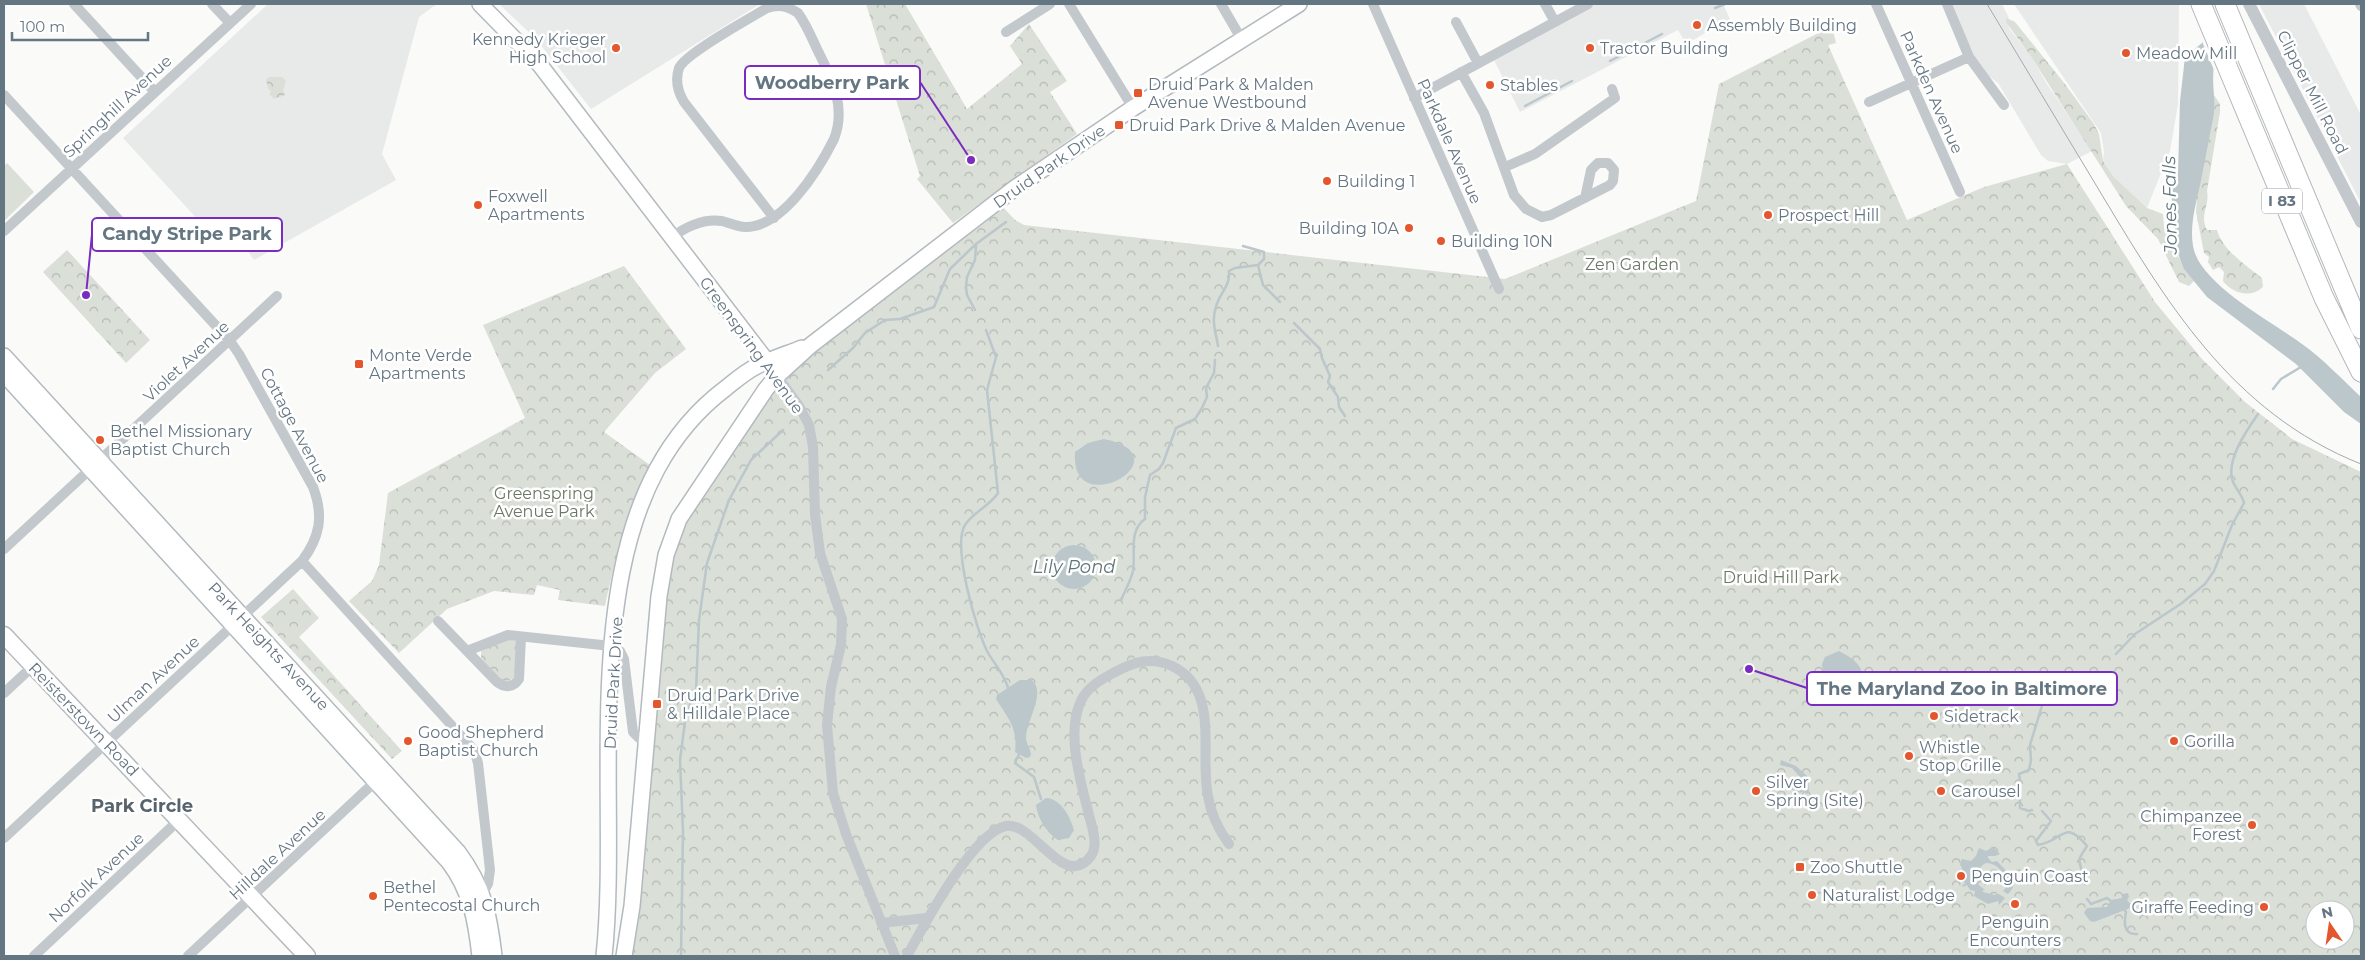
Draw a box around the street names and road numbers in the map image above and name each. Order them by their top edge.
street label: Clipper Mill Road [2273,27,2352,157]
street label: Parkden Avenue [1896,28,1967,156]
street label: Springhill Avenue [59,51,176,162]
street label: Parkdale Avenue [1413,76,1486,207]
street label: Druid Park Drive [990,121,1109,212]
road number: I 83 [2262,188,2302,214]
street label: Greenspring Avenue [696,273,808,417]
street label: Violet Avenue [140,317,233,406]
street label: Cottage Avenue [256,364,333,486]
street label: Park Heights Avenue [204,578,333,714]
street label: Druid Park Drive [601,616,626,750]
street label: Ulman Avenue [103,632,203,727]
street label: Reisterstown Road [25,659,143,780]
street label: Hilldale Avenue [225,805,329,904]
street label: Norfolk Avenue [45,828,148,926]

